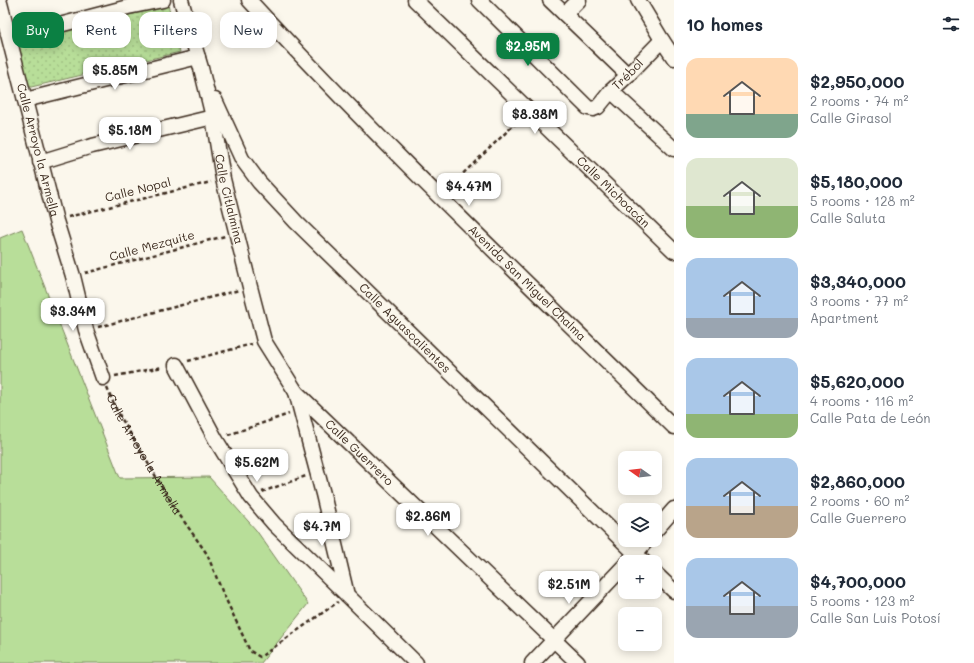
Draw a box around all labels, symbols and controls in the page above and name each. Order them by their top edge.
chip: Buy [12,12,64,48]
chip: Rent [72,12,131,48]
chip: Filters [139,12,212,48]
chip: New [220,12,277,48]
text: 10 homes [686,13,763,35]
icon: filters [940,13,962,35]
pin: $2.95M [495,33,561,67]
text: $2.95M [505,37,551,54]
street label: Trébol [608,55,646,93]
pin: $5.85M [82,57,148,91]
text: $5.85M [92,61,138,78]
text: $2,950,000 [810,70,904,92]
icon: home [718,74,766,122]
street label: Calle Arroyo la Armella [14,81,64,218]
text: 2 rooms · 74 m² [810,92,908,109]
pin: $8.38M [502,101,568,135]
text: $8.38M [512,105,558,122]
text: Calle Girasol [810,109,892,126]
pin: $5.18M [97,117,163,151]
text: $5.18M [108,121,152,138]
street label: Calle Michoacán [574,152,654,231]
street label: Calle Citlalmina [212,153,248,245]
text: $5,180,000 [810,170,903,192]
street label: Calle Nopal [103,173,172,205]
pin: $4.47M [436,173,502,207]
icon: home [718,174,766,222]
text: $4.47M [446,177,492,194]
text: 5 rooms · 128 m² [810,192,915,209]
text: Calle Saluta [810,209,886,226]
street label: Avenida San Miguel Chalma [466,221,590,344]
street label: Calle Mezquite [107,226,196,264]
text: $3,340,000 [810,270,906,292]
icon: home [718,274,766,322]
street label: Calle Aguascalientes [356,279,455,376]
text: 3 rooms · 77 m² [810,292,908,309]
pin: $3.34M [40,298,106,332]
text: $3.34M [50,302,96,319]
text: Apartment [810,309,879,326]
text: $5,620,000 [810,370,904,392]
icon: home [718,374,766,422]
street label: Calle Arroyo la Armella [104,391,186,518]
text: 4 rooms · 116 m² [810,392,913,409]
text: Calle Pata de León [810,409,930,426]
street label: Calle Guerrero [322,415,397,489]
pin: $5.62M [224,449,290,483]
north arrow [618,451,662,495]
map controls [618,451,662,651]
text: $5.62M [234,453,280,470]
text: $2,860,000 [810,470,905,492]
icon: home [718,474,766,522]
text: 2 rooms · 60 m² [810,492,909,509]
pin: $2.86M [395,503,461,537]
button: layers [618,503,662,547]
text: $2.86M [405,507,451,524]
text: Calle Guerrero [810,509,906,526]
pin: $4.7M [294,513,350,547]
text: $4.7M [303,517,341,534]
button: + [618,555,662,599]
text: $4,700,000 [810,570,906,592]
pin: $2.51M [536,571,602,605]
icon: home [718,574,766,622]
text: $2.51M [547,575,591,592]
text: 5 rooms · 123 m² [810,592,914,609]
button: − [618,607,662,651]
text: Calle San Luis Potosí [810,609,941,626]

